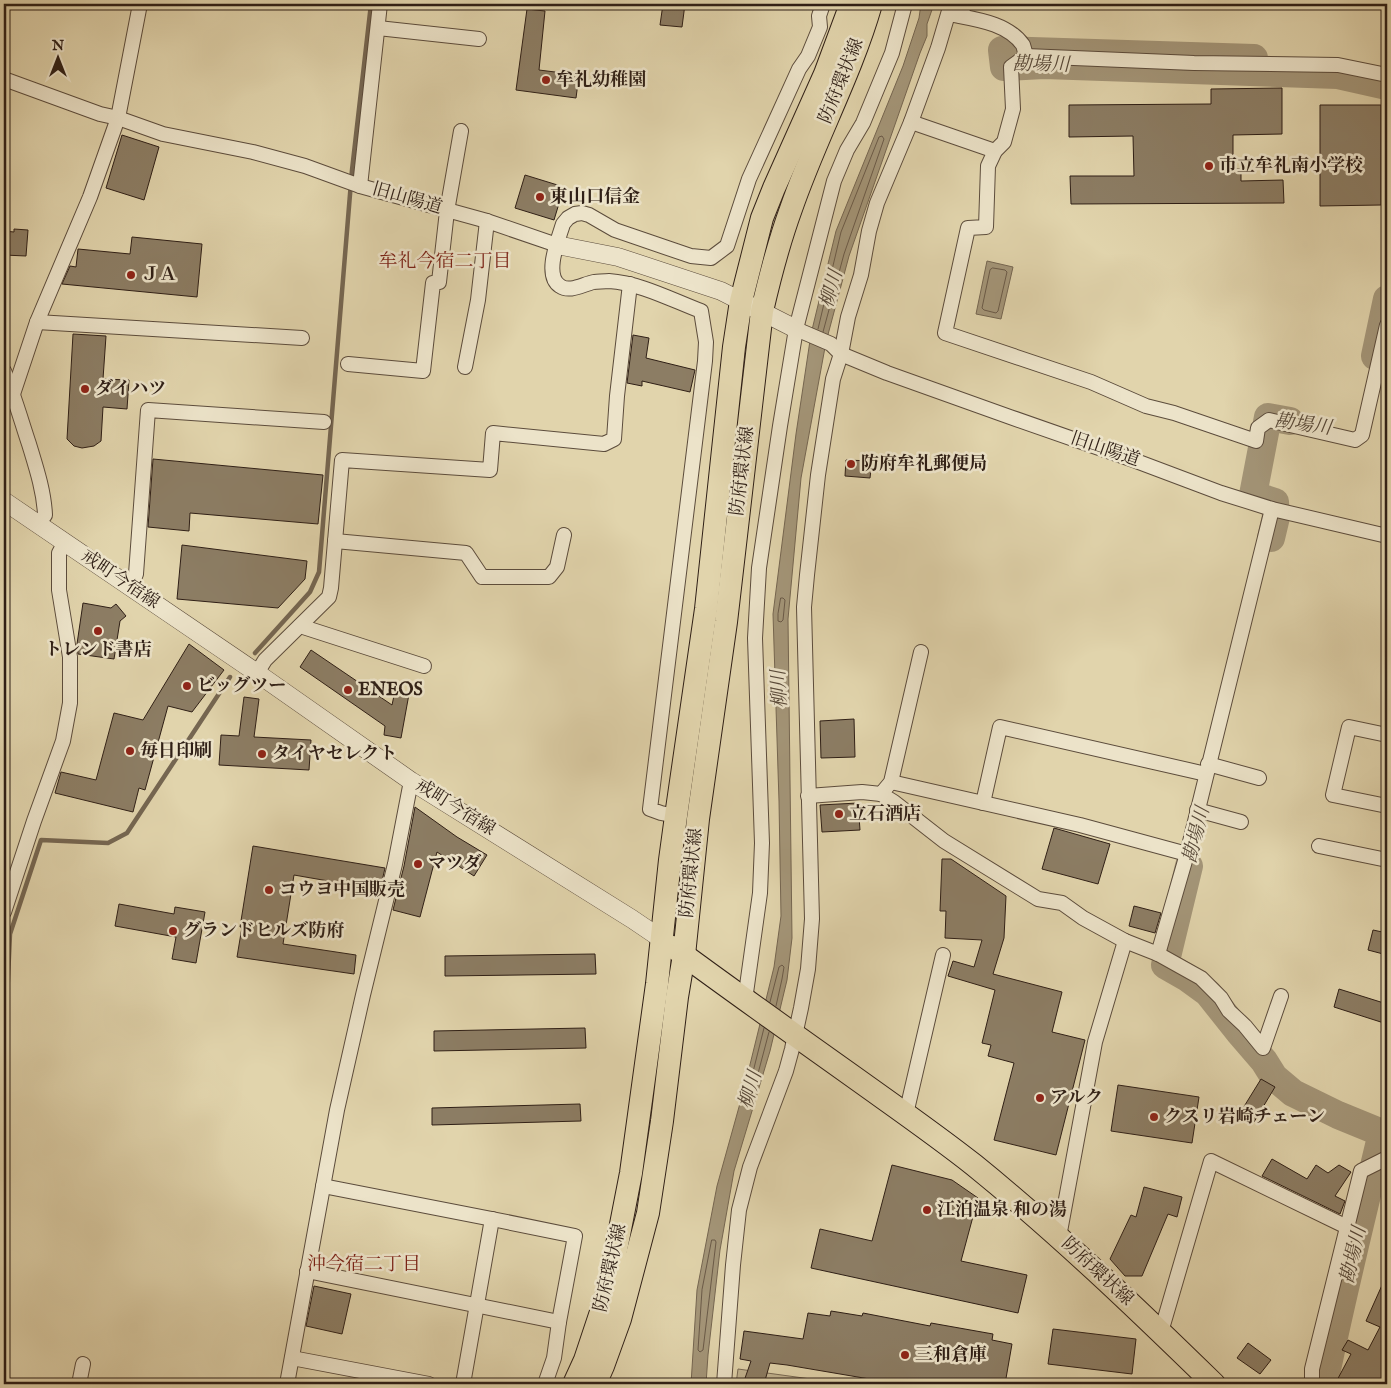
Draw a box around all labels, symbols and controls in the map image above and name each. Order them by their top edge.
north arrow [32,32,82,82]
street label: 防府環状線 [814,35,870,127]
text: N [51,37,64,55]
water label: 勘場川 [1012,53,1072,78]
place label: 牟礼幼稚園 [556,69,646,92]
marker: 牟礼幼稚園 [540,74,552,86]
place label: 市立牟礼南小学校 [1219,155,1363,178]
marker: 市立牟礼南小学校 [1203,160,1215,172]
street label: 旧山陽道 [369,178,445,220]
place label: 東山口信金 [550,186,640,209]
marker: 東山口信金 [534,191,546,203]
district label: 牟礼今宿二丁目 [378,250,512,274]
place label: ＪＡ [141,264,177,287]
water label: 柳川 [815,266,849,311]
marker: ＪＡ [125,269,137,281]
place label: ダイハツ [95,378,166,401]
marker: ダイハツ [79,383,91,395]
water label: 勘場川 [1273,409,1335,441]
street label: 防府環状線 [726,425,760,517]
street label: 旧山陽道 [1067,427,1143,473]
place label: 防府牟礼郵便局 [861,453,987,476]
marker: 防府牟礼郵便局 [845,458,857,470]
street label: 戒町今宿線 [76,545,164,615]
marker: トレンド書店 [92,625,104,637]
place label: トレンド書店 [44,639,152,662]
water label: 柳川 [767,667,793,709]
place label: ビッグツー [197,675,286,698]
place label: ENEOS [358,679,423,702]
marker: ビッグツー [181,680,193,692]
marker: ENEOS [342,684,354,696]
place label: 毎日印刷 [140,740,212,763]
place label: タイヤセレクト [272,743,397,766]
marker: 毎日印刷 [124,745,136,757]
marker: タイヤセレクト [256,748,268,760]
street label: 戒町今宿線 [411,774,499,842]
place label: 立石酒店 [849,803,921,826]
water label: 勘場川 [1178,803,1216,866]
marker: 立石酒店 [833,808,845,820]
street label: 防府環状線 [676,827,708,919]
place label: マツダ [428,853,481,876]
marker: マツダ [412,858,424,870]
place label: コウヨ中国販売 [279,879,405,902]
marker: コウヨ中国販売 [263,884,275,896]
place label: グランドヒルズ防府 [183,920,344,943]
marker: グランドヒルズ防府 [167,925,179,937]
water label: 柳川 [734,1067,768,1112]
place label: アルク [1050,1087,1103,1110]
marker: アルク [1034,1092,1046,1104]
place label: クスリ岩崎チェーン [1164,1106,1325,1129]
marker: クスリ岩崎チェーン [1148,1111,1160,1123]
place label: 江泊温泉 和の湯 [937,1199,1067,1222]
marker: 江泊温泉 和の湯 [921,1204,933,1216]
street label: 防府環状線 [590,1222,632,1314]
water label: 勘場川 [1336,1223,1373,1285]
street label: 防府環状線 [1056,1233,1138,1311]
district label: 沖今宿二丁目 [307,1253,421,1277]
place label: 三和倉庫 [915,1344,987,1367]
marker: 三和倉庫 [899,1349,911,1361]

